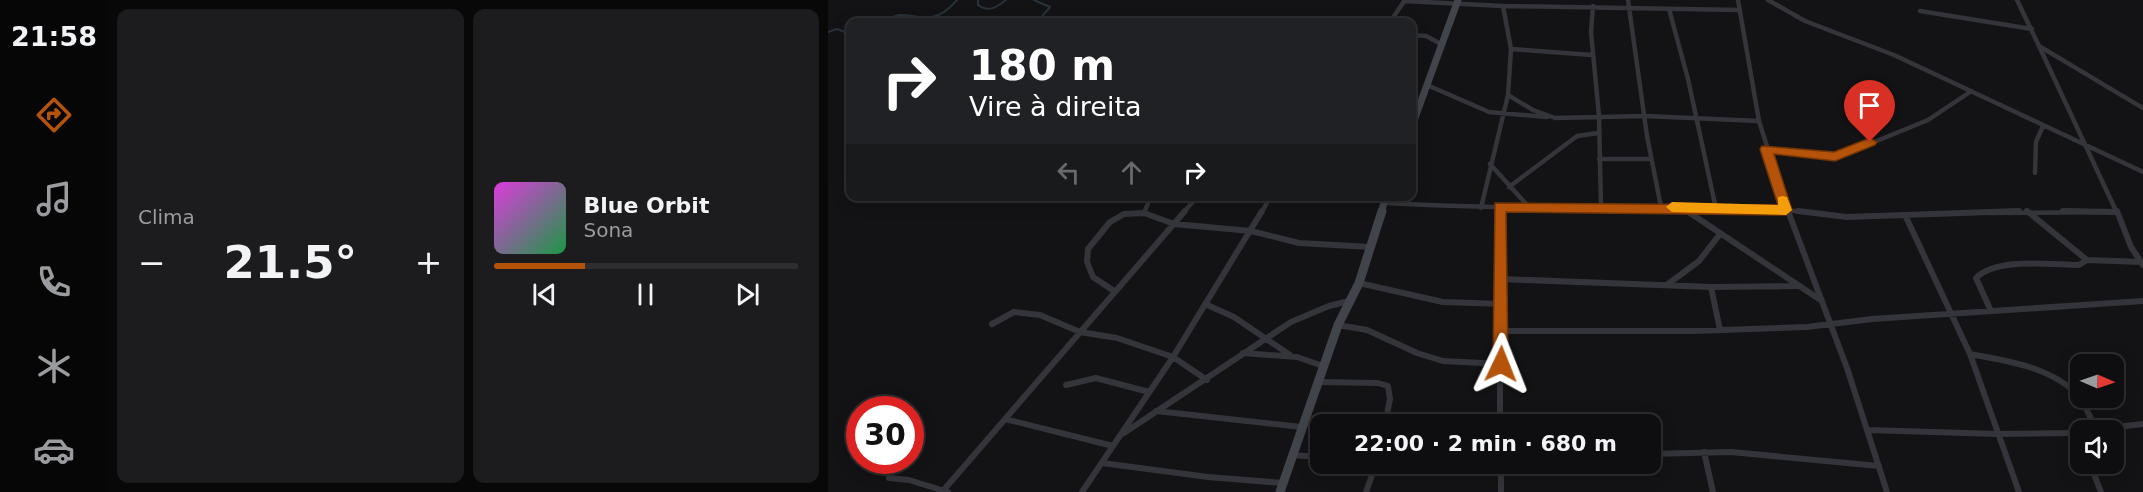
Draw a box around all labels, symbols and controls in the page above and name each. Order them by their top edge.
text: 21:58 [11,21,97,52]
text: 180 m [969,41,1115,90]
icon: right [870,42,948,120]
pin [1844,80,1895,142]
icon: arrive [1853,89,1886,122]
text: Vire à direita [969,91,1142,122]
icon: directions [33,94,75,136]
icon: left [1052,156,1085,189]
icon: ahead [1115,156,1148,189]
icon: right [1178,156,1211,189]
icon: music [33,178,75,220]
text: Blue Orbit [584,193,709,218]
text: Clima [138,205,195,229]
text: Sona [584,218,633,242]
text: 21.5° [223,236,357,289]
text: − [138,243,166,282]
text: + [415,243,443,282]
icon: phone [33,261,75,303]
icon: previous [528,278,561,311]
icon: pause [629,278,662,311]
icon: next [731,278,764,311]
position arrow [1469,332,1533,396]
icon: climate [33,345,75,387]
north arrow [2070,354,2124,408]
map controls [2070,354,2124,474]
speed limit sign: 30 [846,396,924,474]
button: sound [2070,420,2124,474]
icon: car [33,429,75,471]
text: 22:00 · 2 min · 680 m [1354,431,1617,456]

